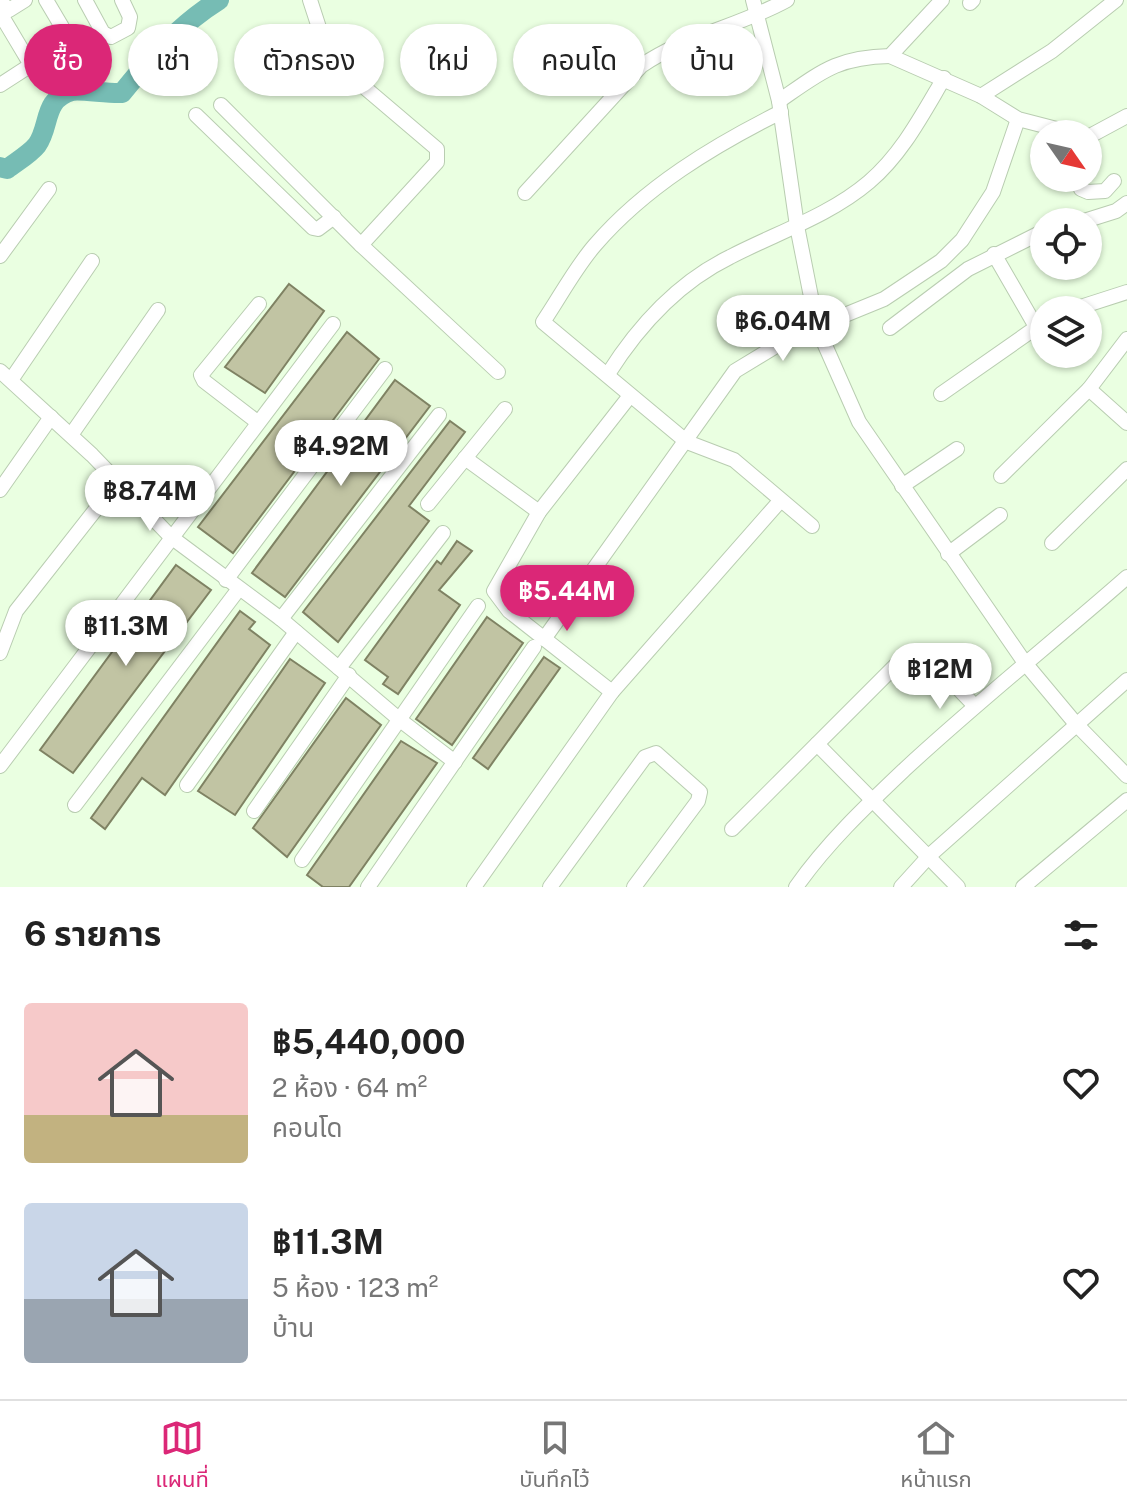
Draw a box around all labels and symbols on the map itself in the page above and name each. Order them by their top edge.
north arrow [1030,120,1102,192]
pin: ฿6.04M [718,295,848,363]
pin: ฿4.92M [276,420,406,488]
pin: ฿8.74M [85,465,215,533]
pin: ฿5.44M [502,565,632,633]
pin: ฿11.3M [61,600,191,668]
pin: ฿12M [893,643,987,711]

